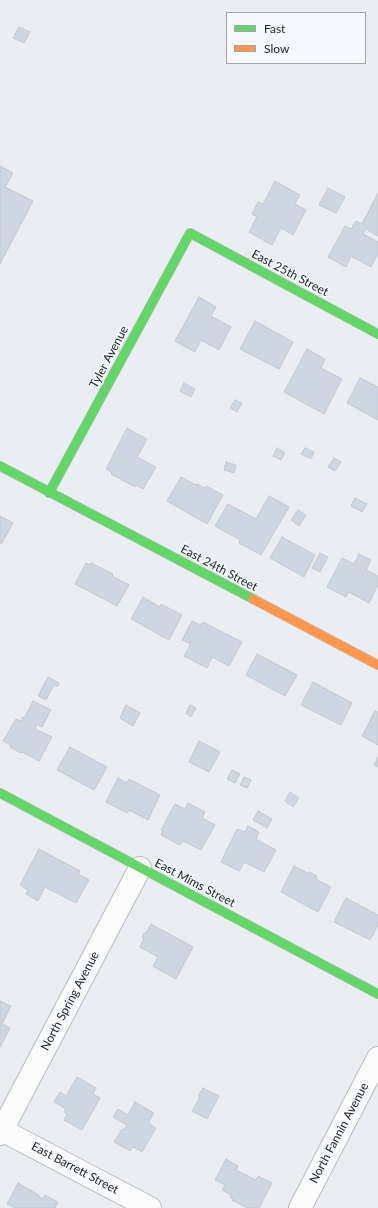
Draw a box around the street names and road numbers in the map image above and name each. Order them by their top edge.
street label: East 25th Street [249,247,331,299]
street label: Tyler Avenue [87,323,131,391]
street label: East 24th Street [178,542,260,594]
street label: East Mims Street [152,856,238,910]
street label: North Spring Avenue [38,949,102,1053]
street label: North Fannin Avenue [306,1080,372,1186]
street label: East Barrett Street [29,1139,121,1197]

